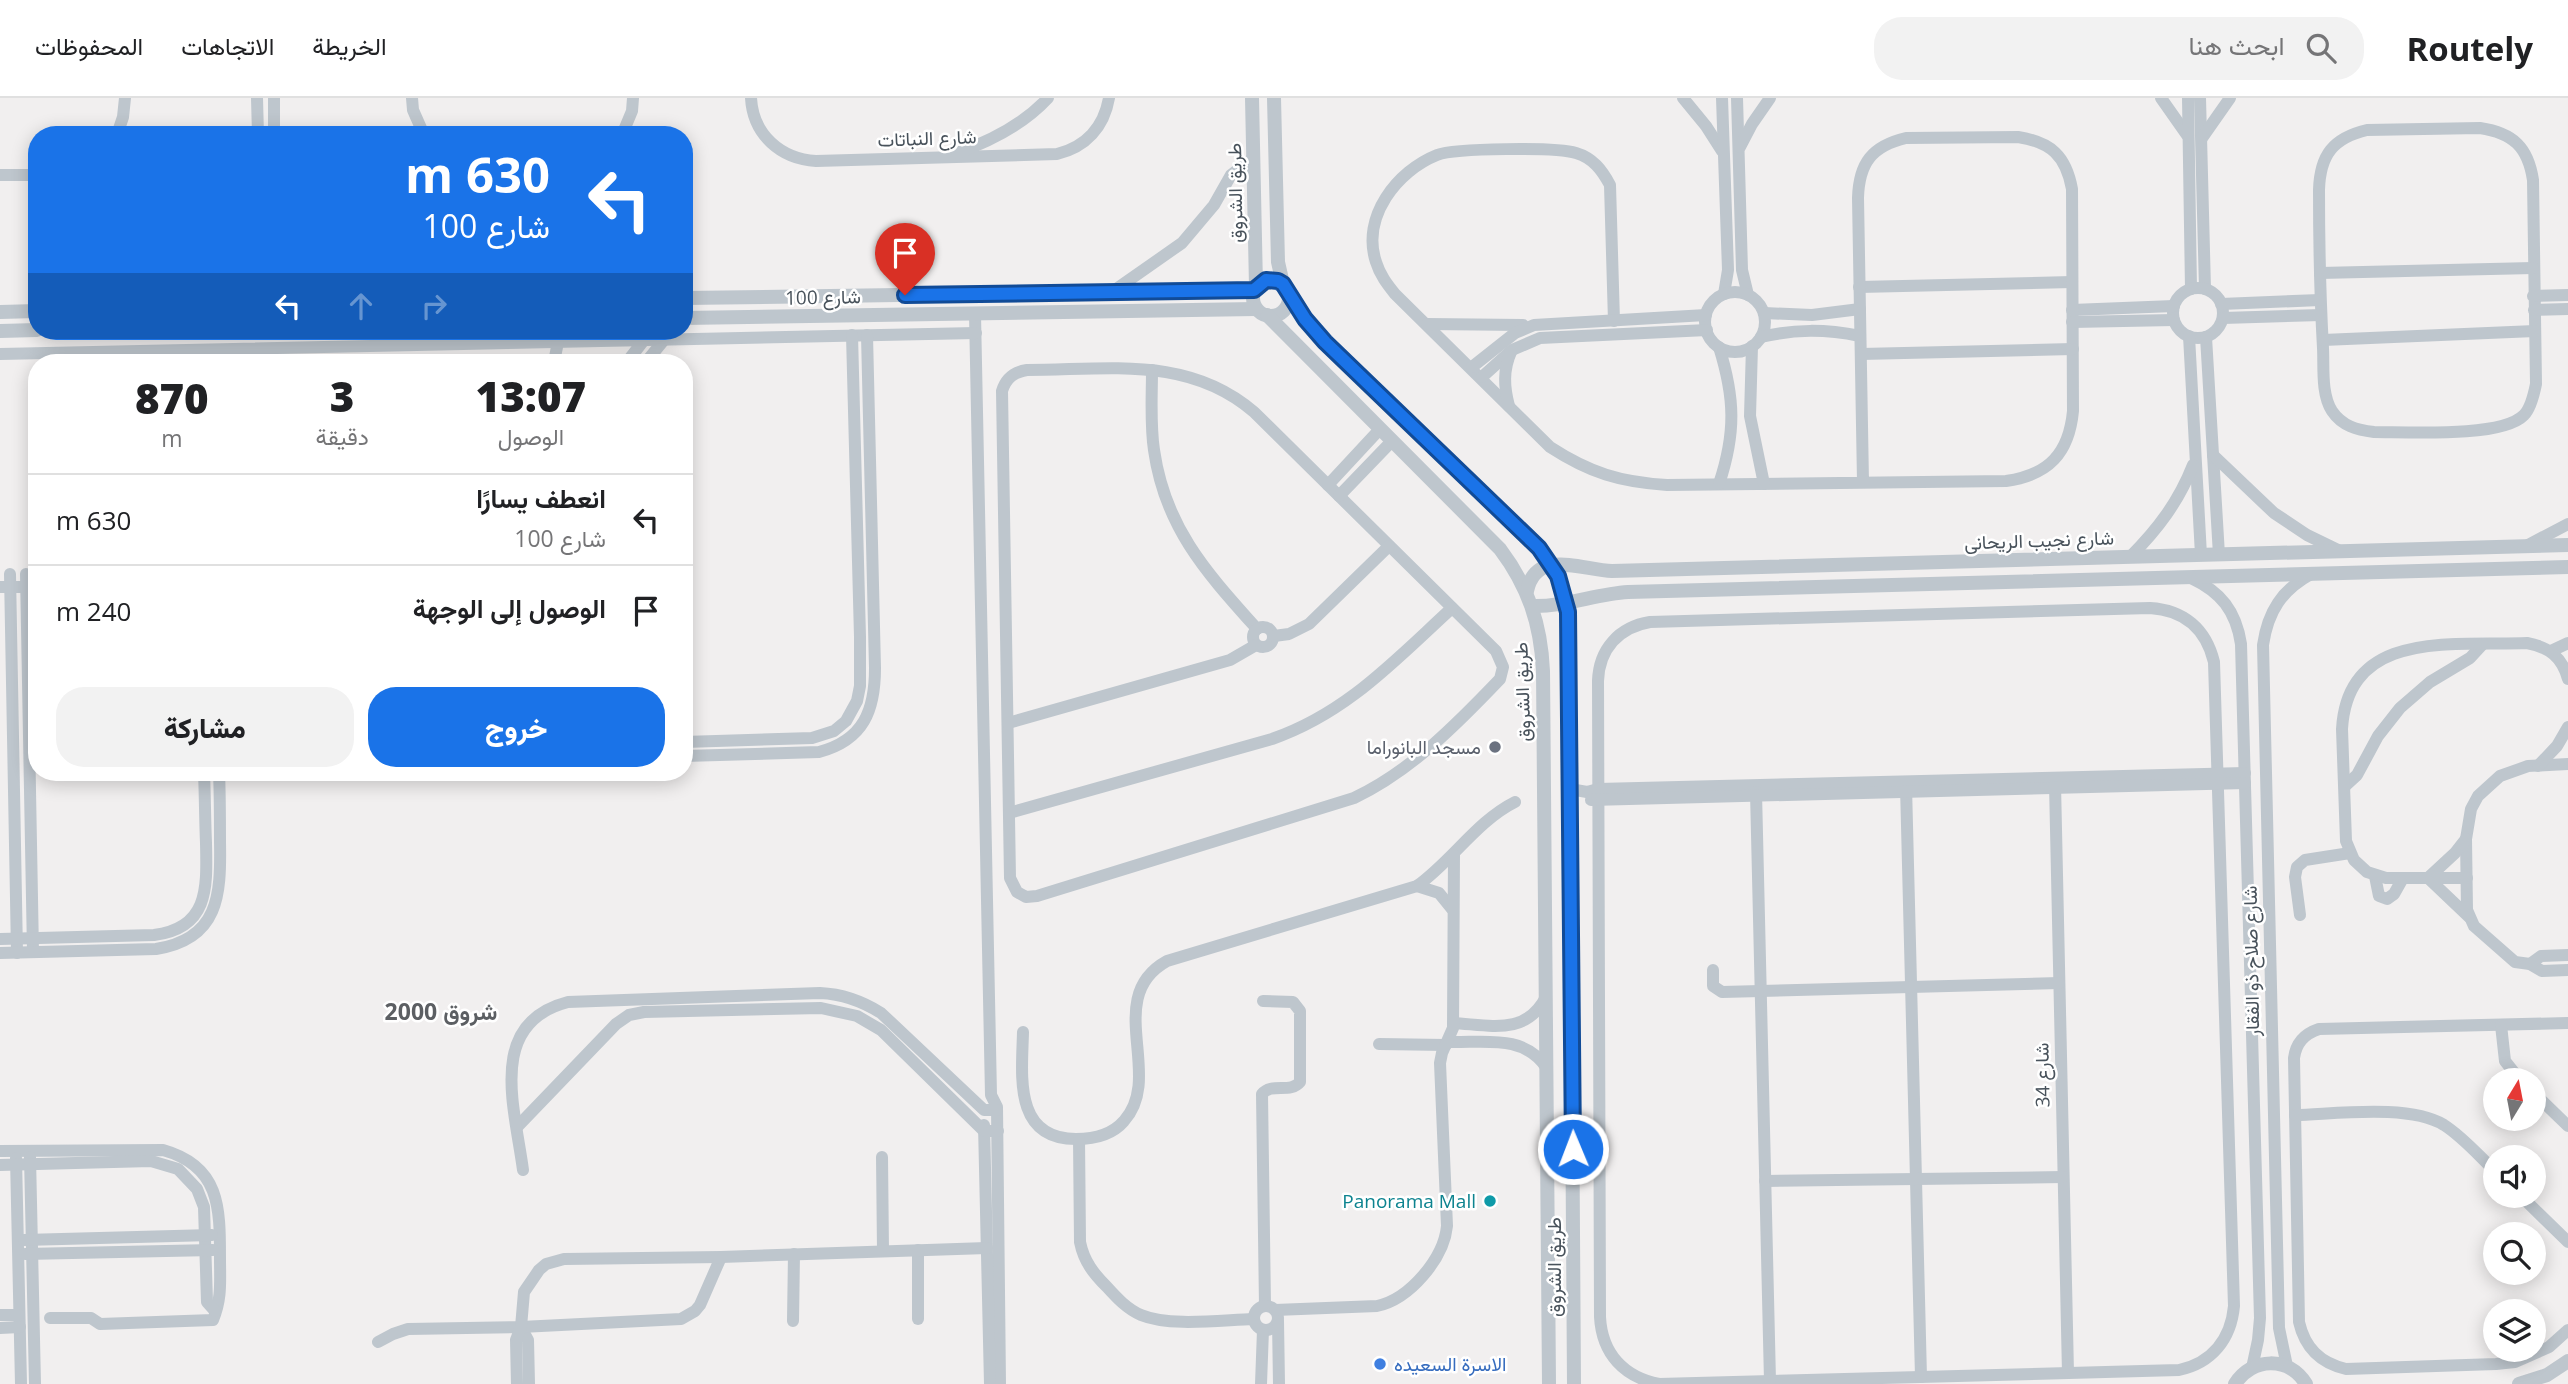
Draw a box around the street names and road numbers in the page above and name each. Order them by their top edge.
street label: شارع النباتات [877,123,977,153]
street label: طريق الشروق [1221,143,1249,243]
street label: شارع 100 [785,283,861,311]
street label: شارع نجيب الريحانى [1964,524,2114,556]
street label: طريق الشروق [1507,642,1537,742]
street label: شارع صلاح ذو الفقار [2237,885,2265,1038]
street label: شارع 34 [2028,1042,2056,1108]
street label: طريق الشروق [1541,1217,1567,1317]

